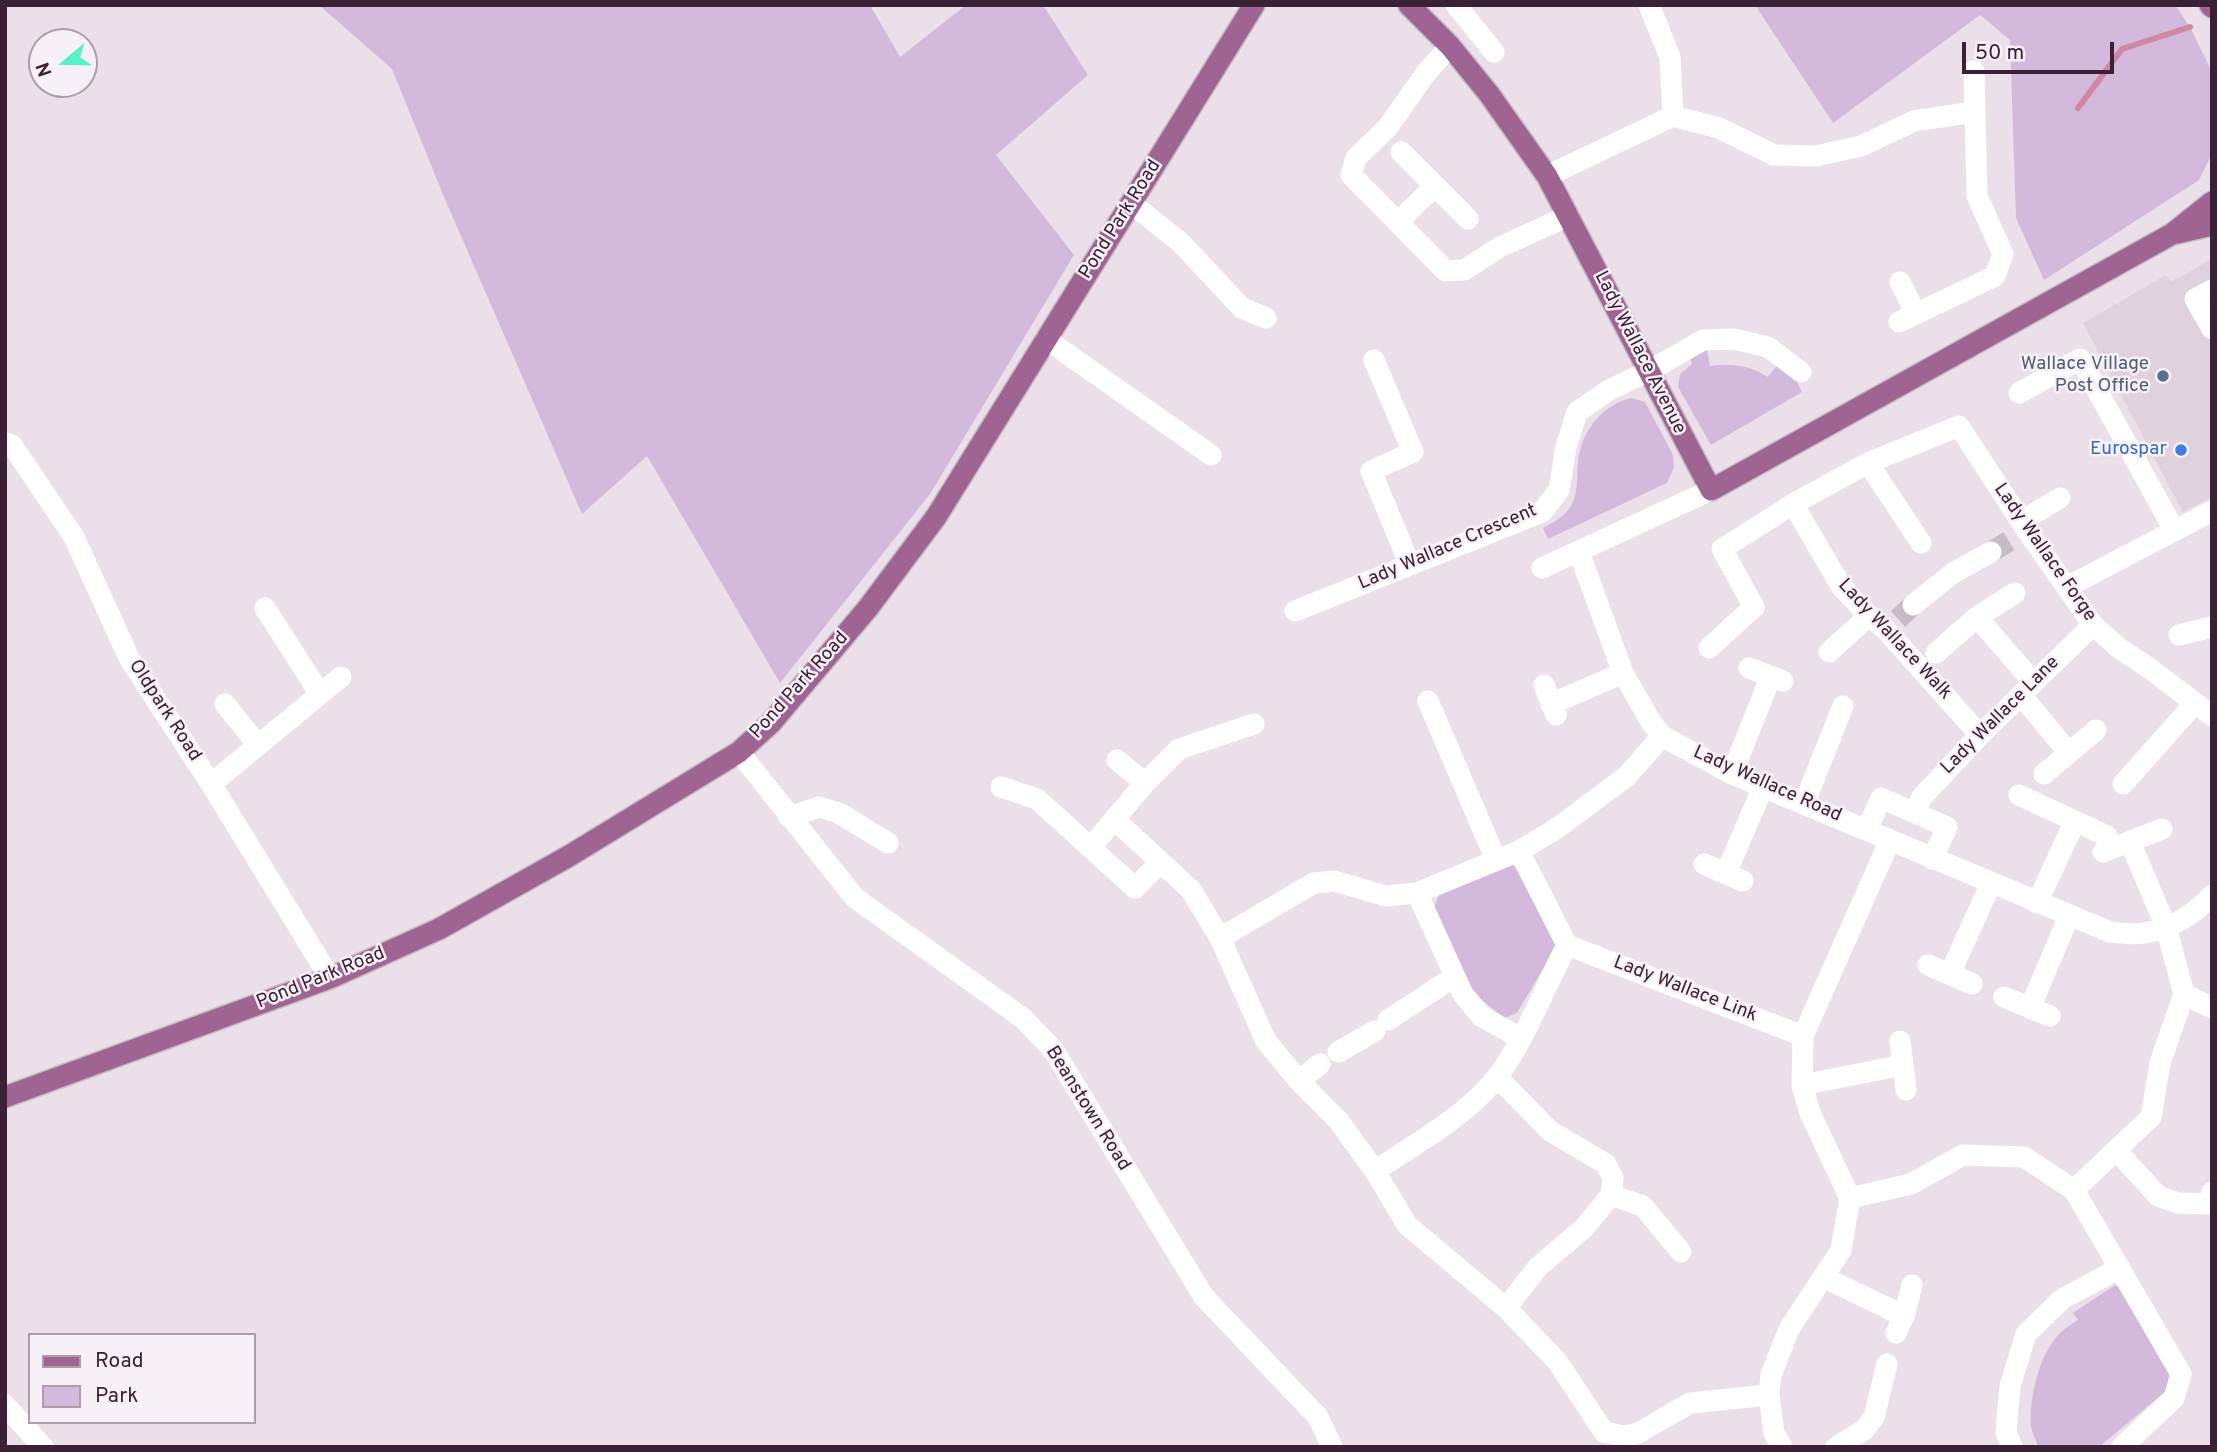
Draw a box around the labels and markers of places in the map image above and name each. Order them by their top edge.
place label: Wallace Village Post Office [2021,354,2149,398]
marker: Wallace Village Post Office [2155,368,2171,384]
place label: Eurospar [2090,439,2167,461]
marker: Eurospar [2173,442,2189,458]

